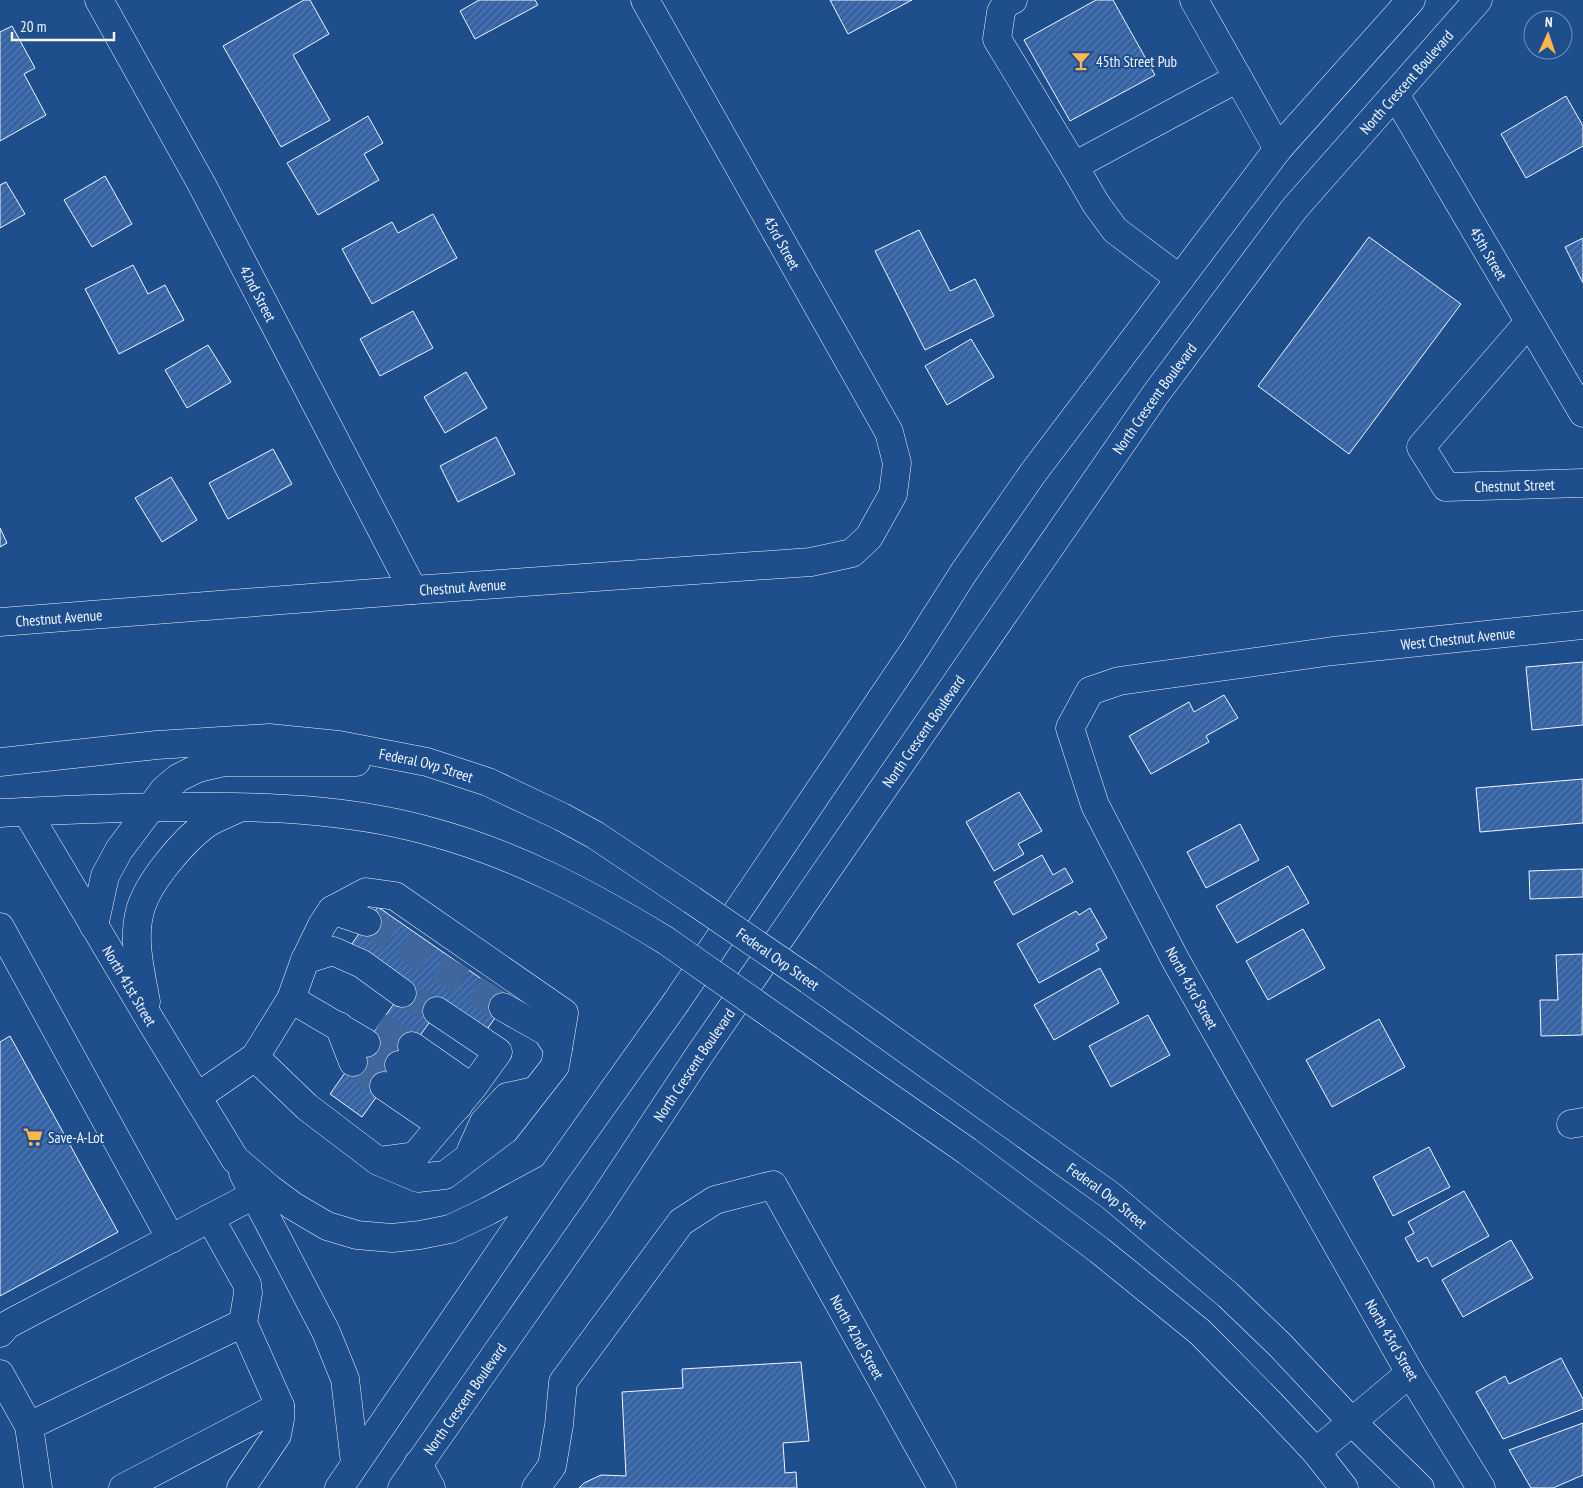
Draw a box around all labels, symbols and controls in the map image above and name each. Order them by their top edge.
scale bar [12,10,115,42]
north arrow [1523,10,1573,60]
text: N [1544,13,1553,31]
text: 20 m [20,17,46,36]
street label: North Crescent Boulevard [1355,26,1457,138]
bar icon: 45th Street Pub [1070,50,1092,72]
place label: 45th Street Pub [1096,52,1177,71]
street label: 43rd Street [760,213,804,273]
street label: 45th Street [1466,223,1512,283]
street label: 42nd Street [236,262,281,325]
street label: North Crescent Boulevard [1108,339,1200,458]
street label: Chestnut Street [1474,474,1555,496]
street label: Chestnut Avenue [419,574,507,599]
street label: Chestnut Avenue [15,605,103,630]
street label: West Chestnut Avenue [1400,623,1516,653]
street label: North Crescent Boulevard [878,671,968,791]
street label: Federal Ovp Street [378,743,476,786]
street label: Federal Ovp Street [733,924,823,994]
street label: North 41st Street [99,942,161,1029]
street label: North 43rd Street [1162,943,1222,1033]
street label: North Crescent Boulevard [649,1004,738,1125]
supermarket icon: Save-A-Lot [22,1126,44,1148]
place label: Save-A-Lot [48,1128,104,1147]
street label: Federal Ovp Street [1063,1158,1152,1232]
street label: North 42nd Street [826,1291,889,1382]
street label: North 43rd Street [1361,1296,1423,1384]
street label: North Crescent Boulevard [419,1339,510,1458]

